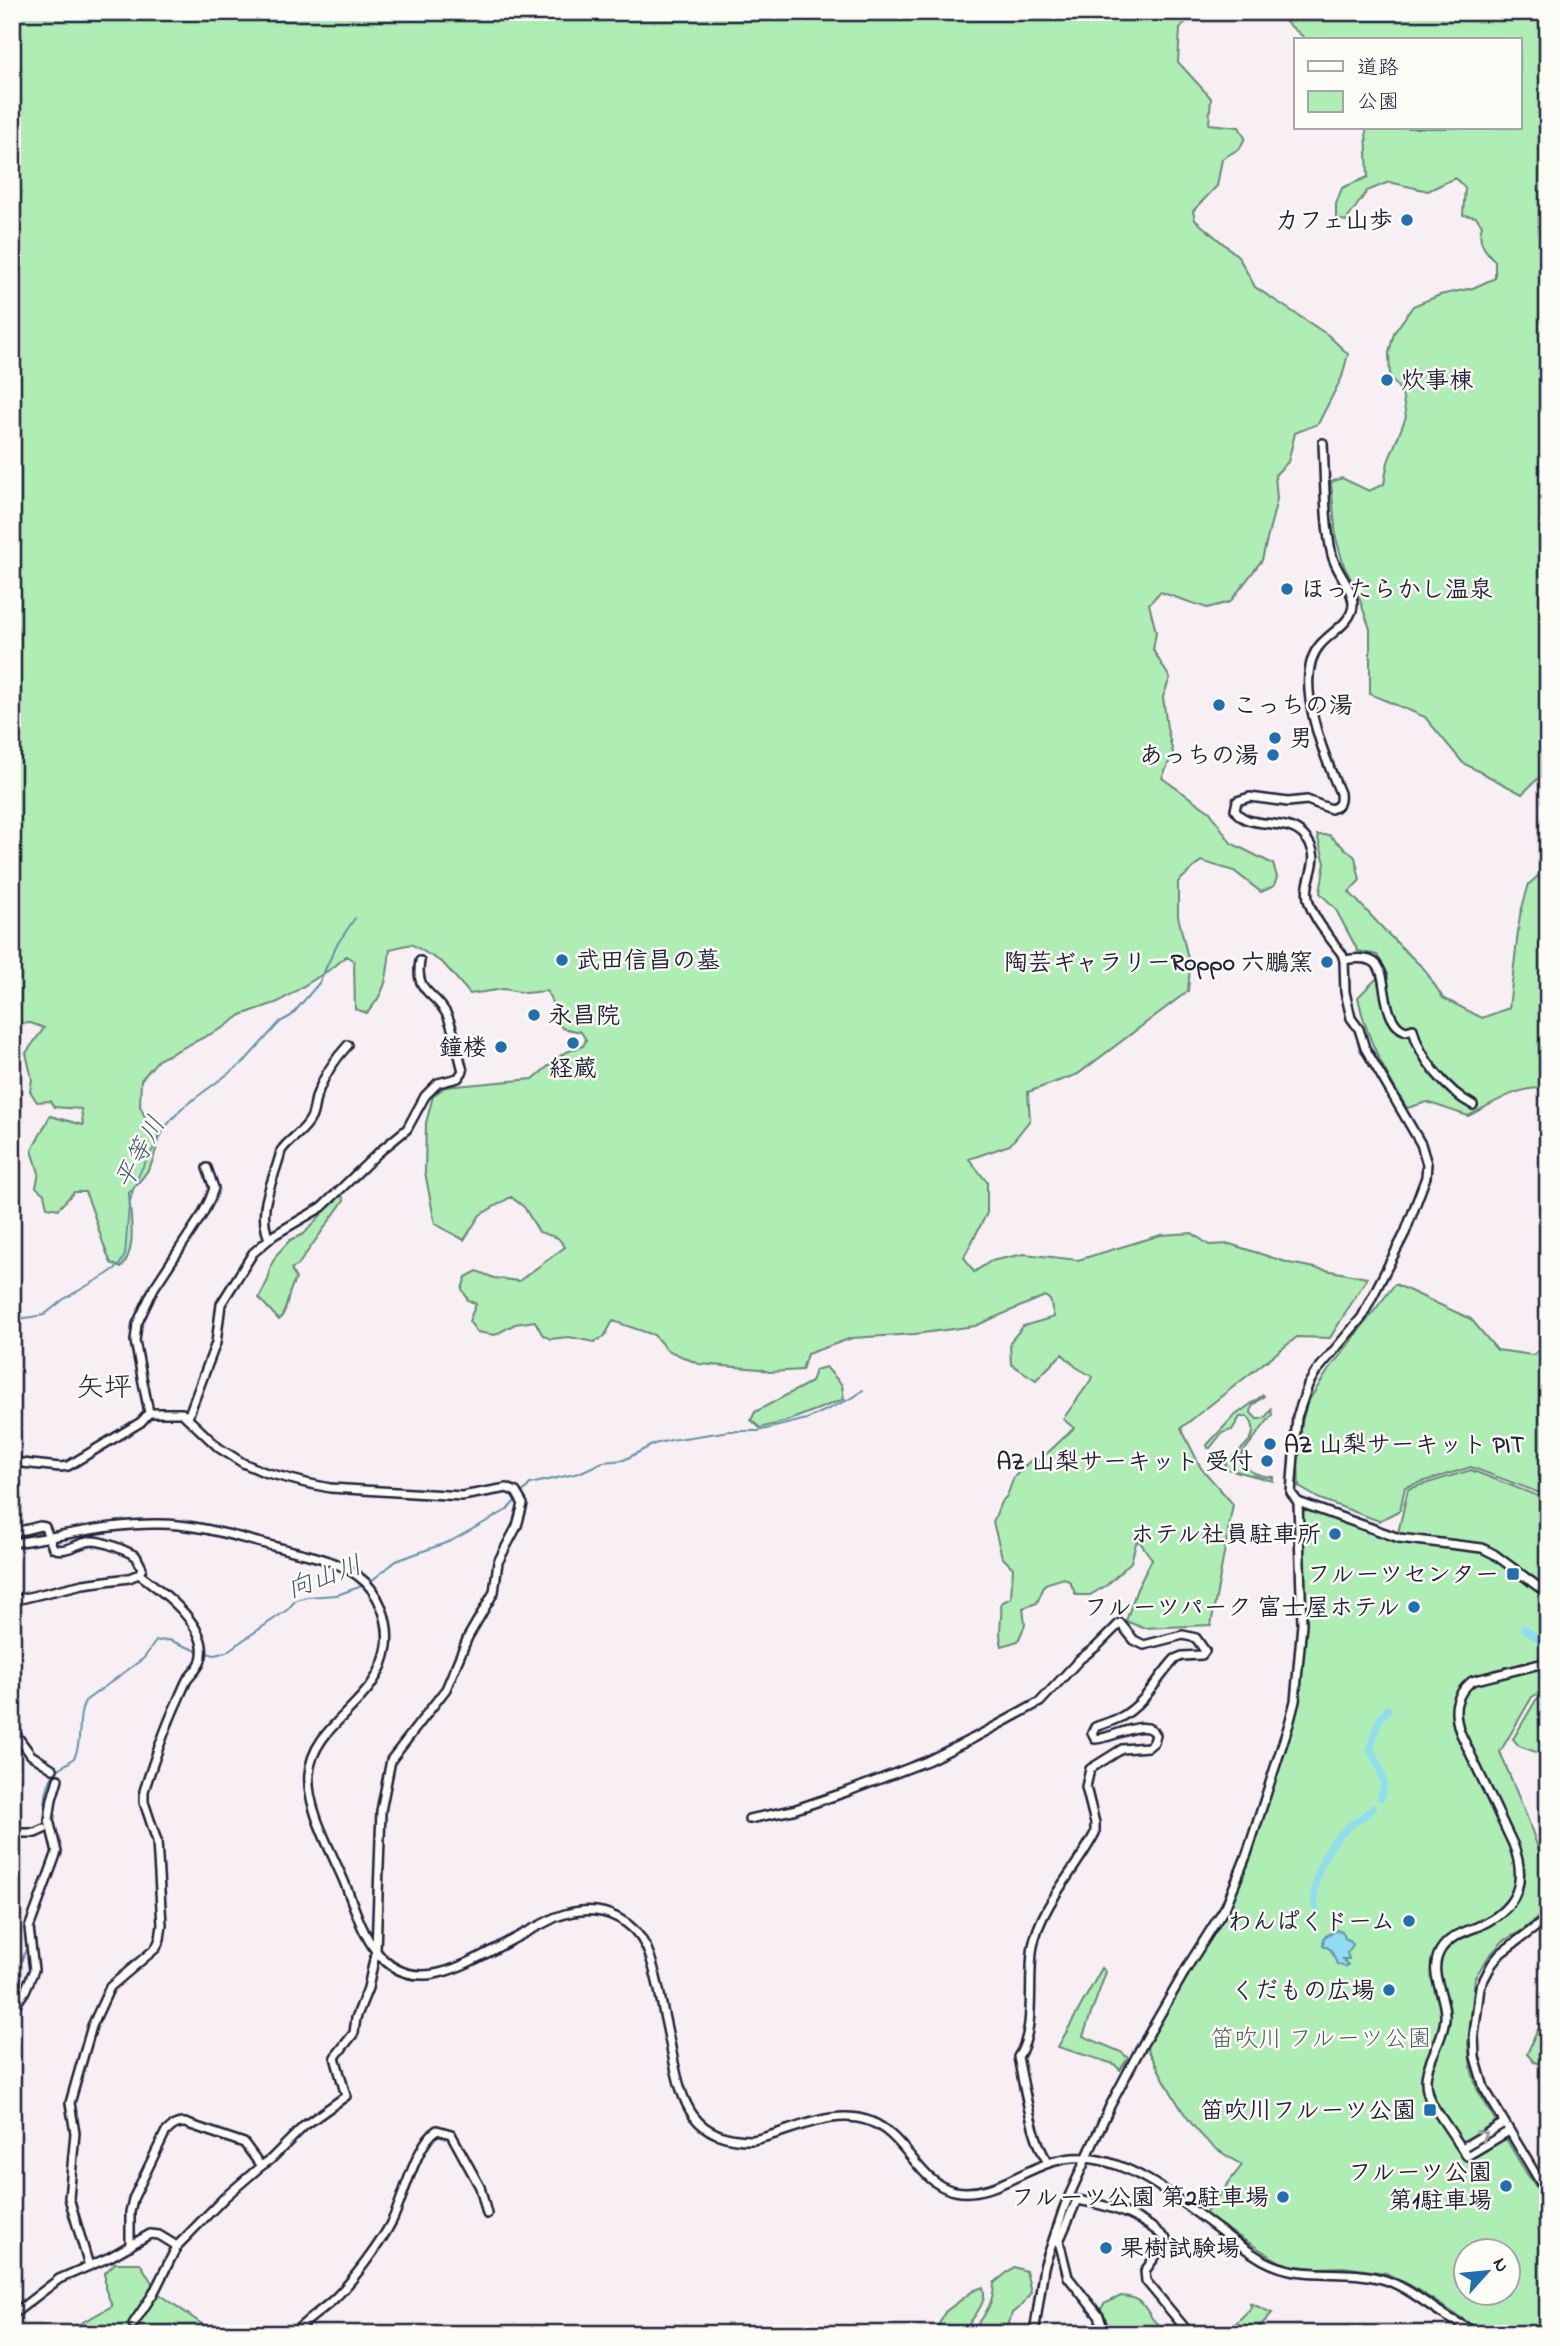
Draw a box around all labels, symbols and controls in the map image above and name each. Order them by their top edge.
legend [1294,38,1522,130]
text: 道路 [1357,54,1399,84]
text: 公園 [1357,88,1399,118]
place label: カフェ山歩 [1275,205,1393,240]
marker: カフェ山歩 [1399,212,1415,228]
place label: 炊事棟 [1401,365,1474,400]
marker: 炊事棟 [1379,372,1395,388]
place label: ほったらかし温泉 [1301,574,1493,609]
marker: ほったらかし温泉 [1279,581,1295,597]
place label: こっちの湯 [1233,690,1353,725]
marker: こっちの湯 [1211,697,1227,713]
place label: 男 [1289,723,1313,758]
marker: 男 [1267,730,1283,746]
place label: あっちの湯 [1139,740,1259,775]
marker: あっちの湯 [1265,747,1281,763]
place label: 武田信昌の墓 [576,945,720,980]
place label: 陶芸ギャラリーRoppo 六鵬窯 [1004,947,1313,982]
marker: 武田信昌の墓 [554,952,570,968]
marker: 陶芸ギャラリーRoppo 六鵬窯 [1319,954,1335,970]
place label: 永昌院 [548,1000,620,1035]
marker: 永昌院 [526,1007,542,1023]
place label: 鐘楼 [439,1032,487,1067]
marker: 経蔵 [565,1035,581,1051]
marker: 鐘楼 [493,1039,509,1055]
place label: 経蔵 [549,1053,597,1088]
water label: 平等川 [107,1110,177,1197]
district label: 矢坪 [76,1369,132,1410]
place label: AZ 山梨サーキット PIT [1284,1429,1525,1464]
marker: AZ 山梨サーキット PIT [1262,1436,1278,1452]
place label: AZ 山梨サーキット 受付 [997,1446,1253,1481]
marker: AZ 山梨サーキット 受付 [1259,1453,1275,1469]
place label: ホテル社員駐車所 [1130,1519,1321,1554]
marker: ホテル社員駐車所 [1327,1526,1343,1542]
water label: 向山川 [282,1548,368,1610]
place label: フルーツセンター [1307,1559,1499,1594]
marker: フルーツセンター [1505,1566,1521,1582]
place label: フルーツパーク 富士屋ホテル [1084,1592,1400,1627]
marker: フルーツパーク 富士屋ホテル [1406,1599,1422,1615]
place label: わんぱくドーム [1228,1906,1395,1941]
marker: わんぱくドーム [1401,1913,1417,1929]
place label: くだもの広場 [1231,1975,1375,2010]
marker: くだもの広場 [1381,1982,1397,1998]
park label: 笛吹川 フルーツ公園 [1210,2023,1432,2058]
place label: 笛吹川フルーツ公園 [1200,2095,1416,2130]
marker: 笛吹川フルーツ公園 [1422,2102,1438,2118]
one-way arrow [1475,2131,1488,2144]
place label: フルーツ公園 第1駐車場 [1348,2157,1492,2220]
marker: フルーツ公園 第1駐車場 [1498,2178,1514,2194]
place label: フルーツ公園 第2駐車場 [1011,2182,1269,2217]
marker: フルーツ公園 第2駐車場 [1275,2189,1291,2205]
place label: 果樹試験場 [1120,2233,1240,2268]
north arrow [1452,2238,1522,2308]
marker: 果樹試験場 [1098,2240,1114,2256]
text: N [1485,2254,1515,2277]

